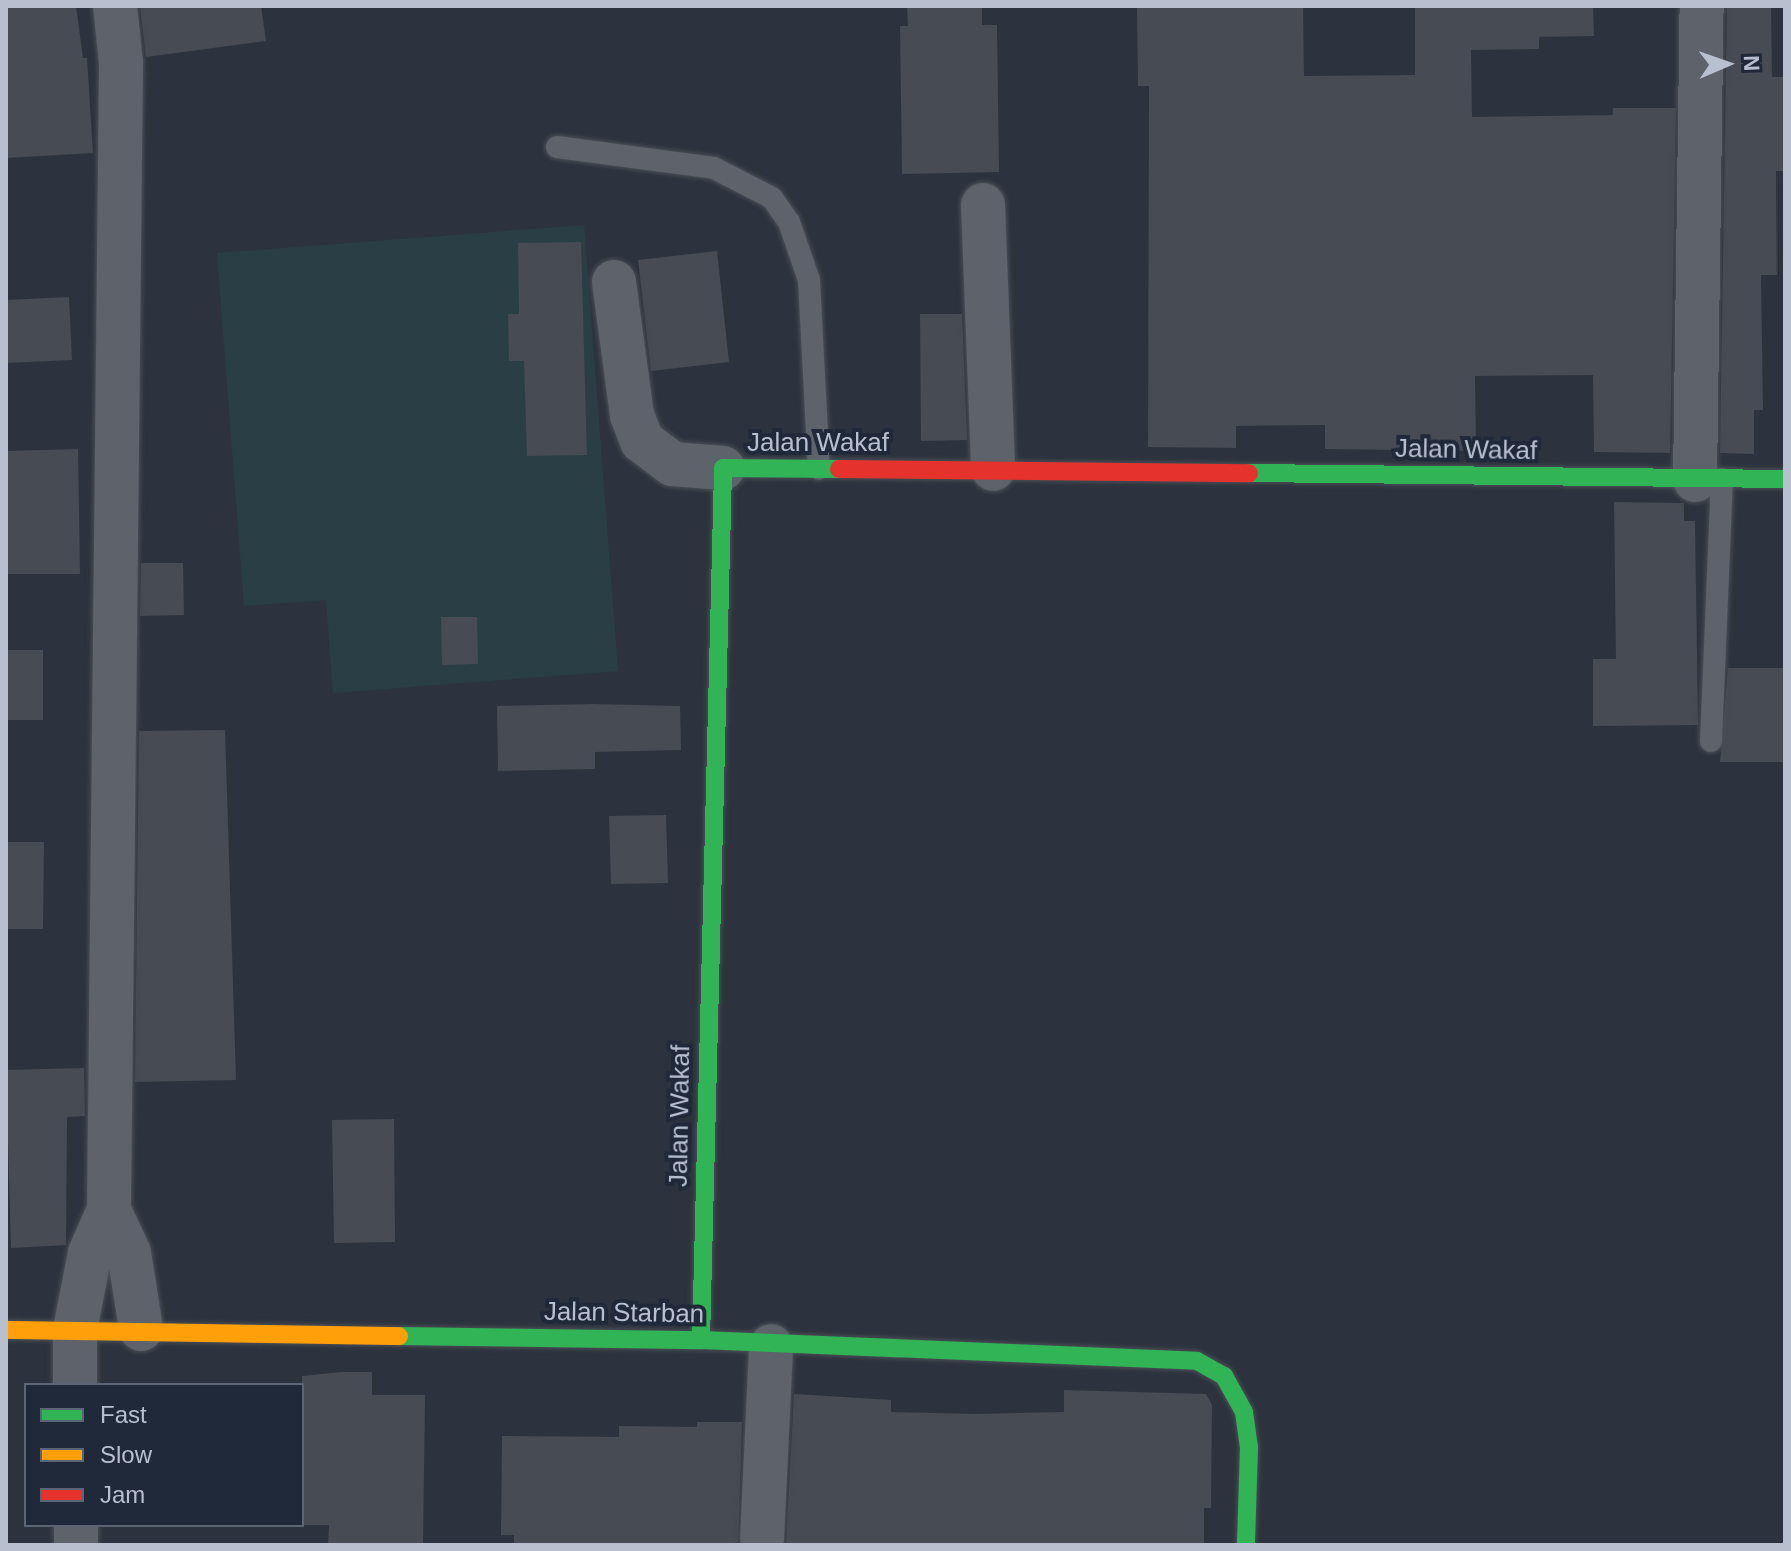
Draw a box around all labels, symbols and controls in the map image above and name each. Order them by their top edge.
north arrow [1687,24,1767,104]
text: N [1739,55,1764,72]
street label: Jalan Wakaf [747,427,889,459]
street label: Jalan Wakaf [1395,433,1537,467]
street label: Jalan Wakaf [663,1045,697,1187]
street label: Jalan Starban [544,1296,704,1330]
legend [24,1383,304,1527]
text: Fast [100,1401,147,1428]
text: Slow [100,1441,152,1468]
text: Jam [100,1481,145,1508]

